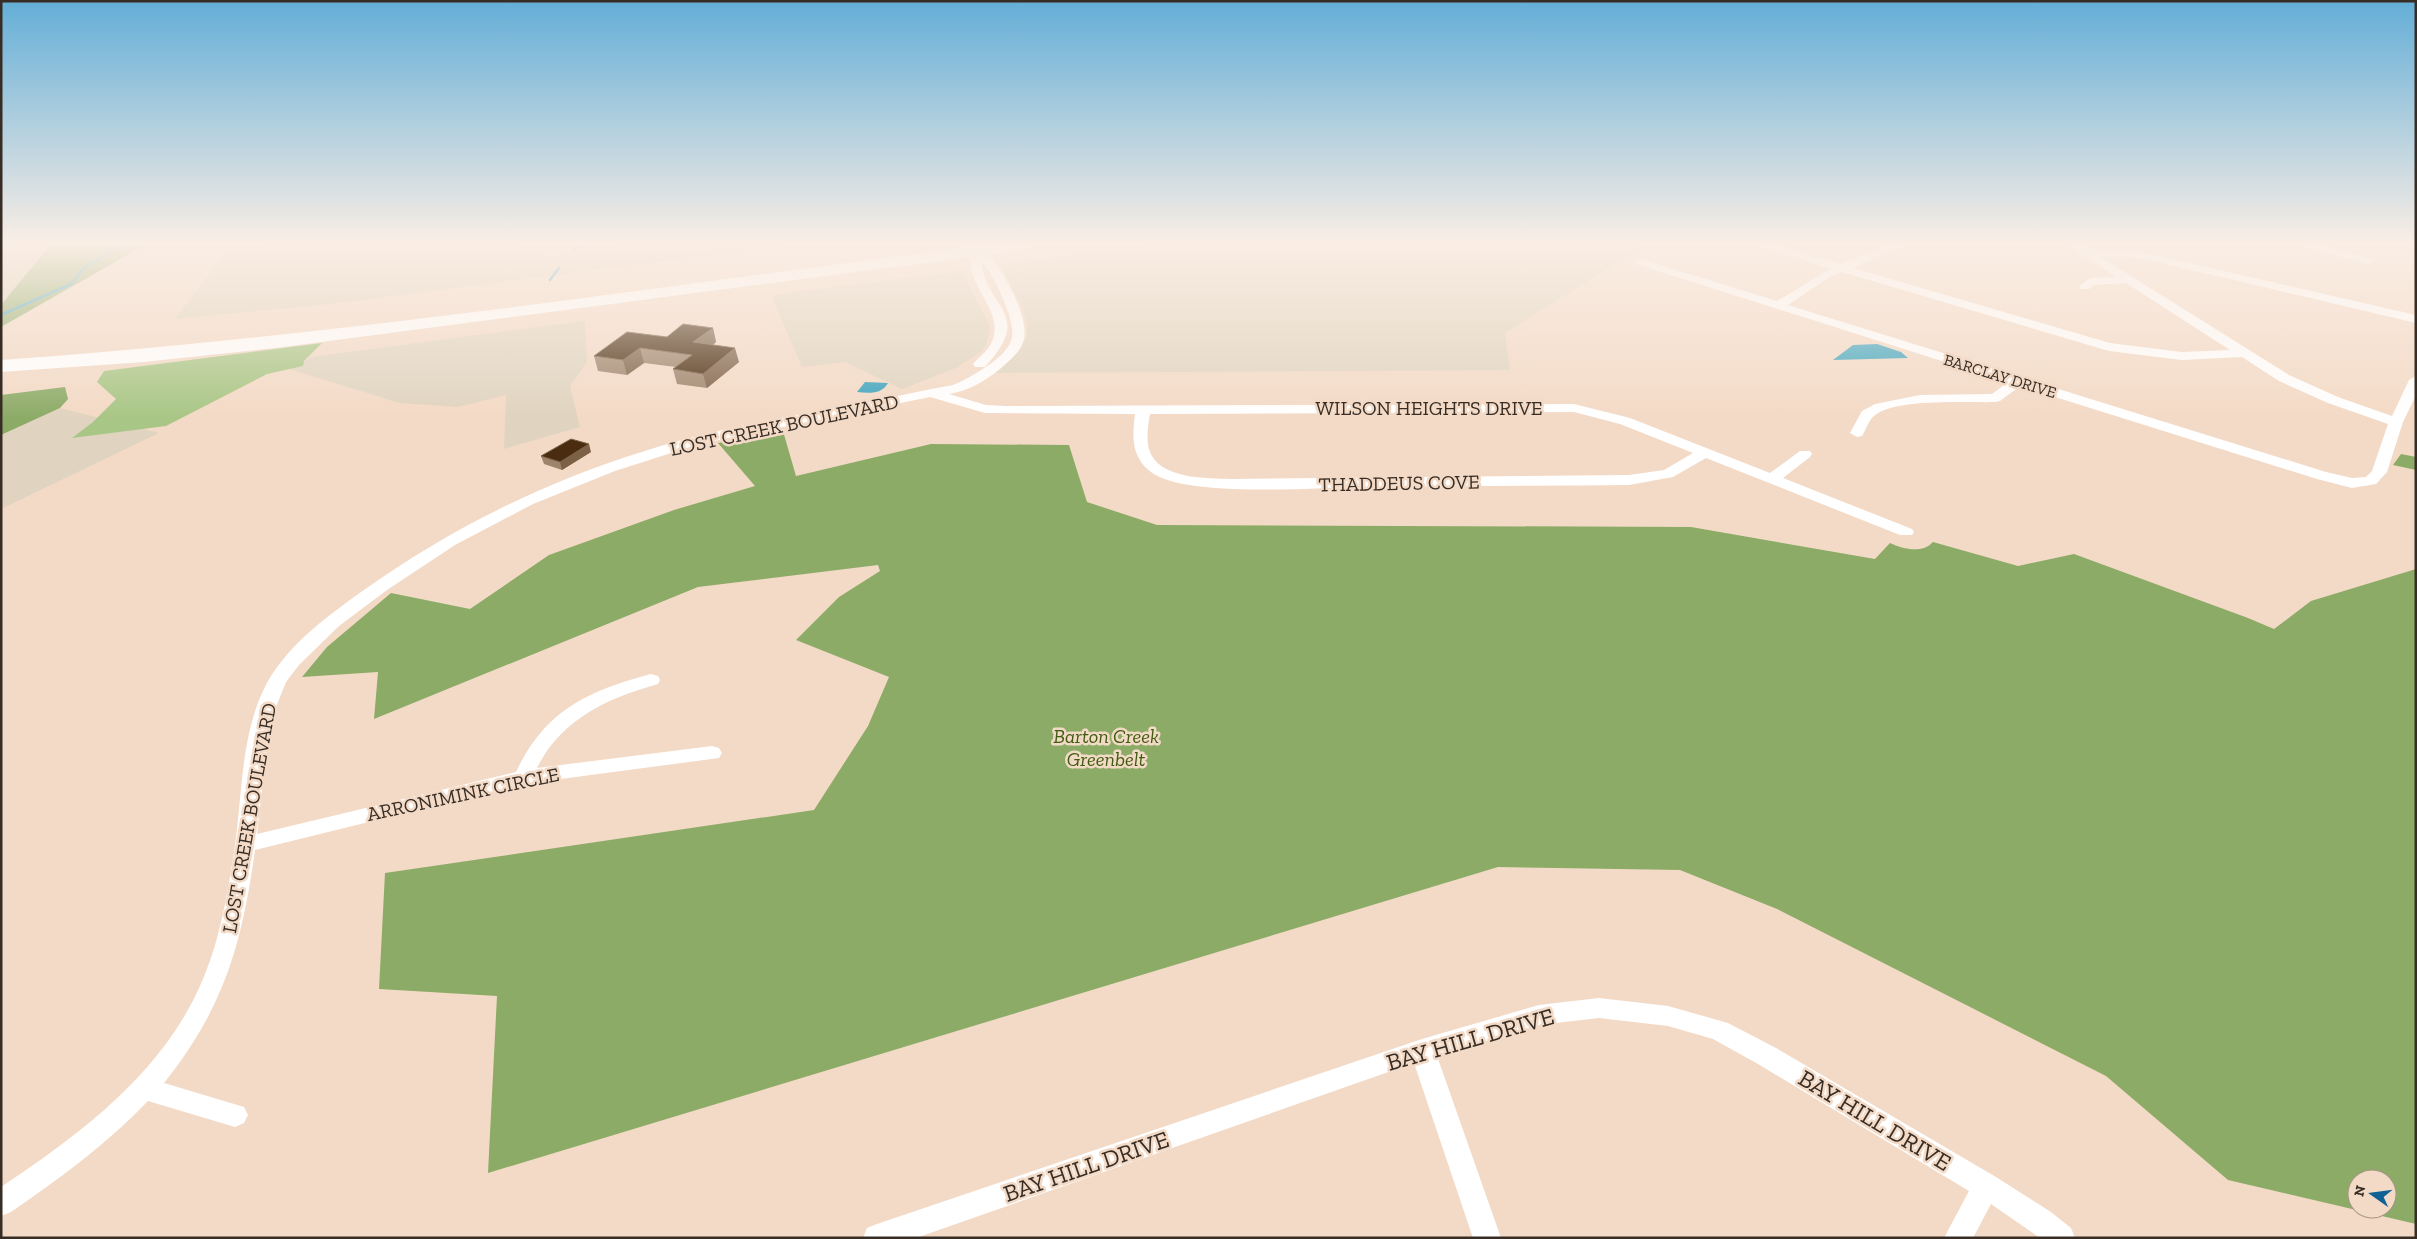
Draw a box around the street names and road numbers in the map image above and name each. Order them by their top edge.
street label: BARCLAY DRIVE [1941,350,2059,402]
street label: LOST CREEK BOULEVARD [667,389,901,461]
street label: WILSON HEIGHTS DRIVE [1315,396,1543,420]
street label: THADDEUS COVE [1318,470,1480,496]
street label: LOST CREEK BOULEVARD [217,701,281,935]
street label: ARRONIMINK CIRCLE [365,762,561,826]
street label: BAY HILL DRIVE [1383,1001,1557,1077]
street label: BAY HILL DRIVE [1793,1063,1957,1177]
street label: BAY HILL DRIVE [1000,1124,1172,1208]

